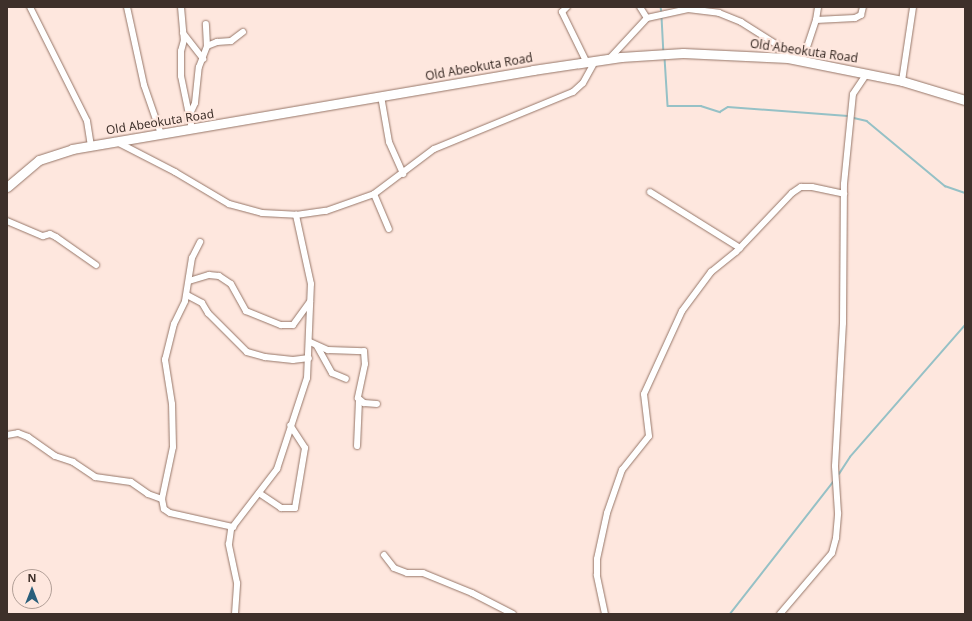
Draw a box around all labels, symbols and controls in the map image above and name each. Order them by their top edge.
street label: Old Abeokuta Road [749,36,859,66]
street label: Old Abeokuta Road [424,50,534,84]
street label: Old Abeokuta Road [105,106,215,138]
north arrow [12,569,52,609]
text: N [28,570,36,585]

